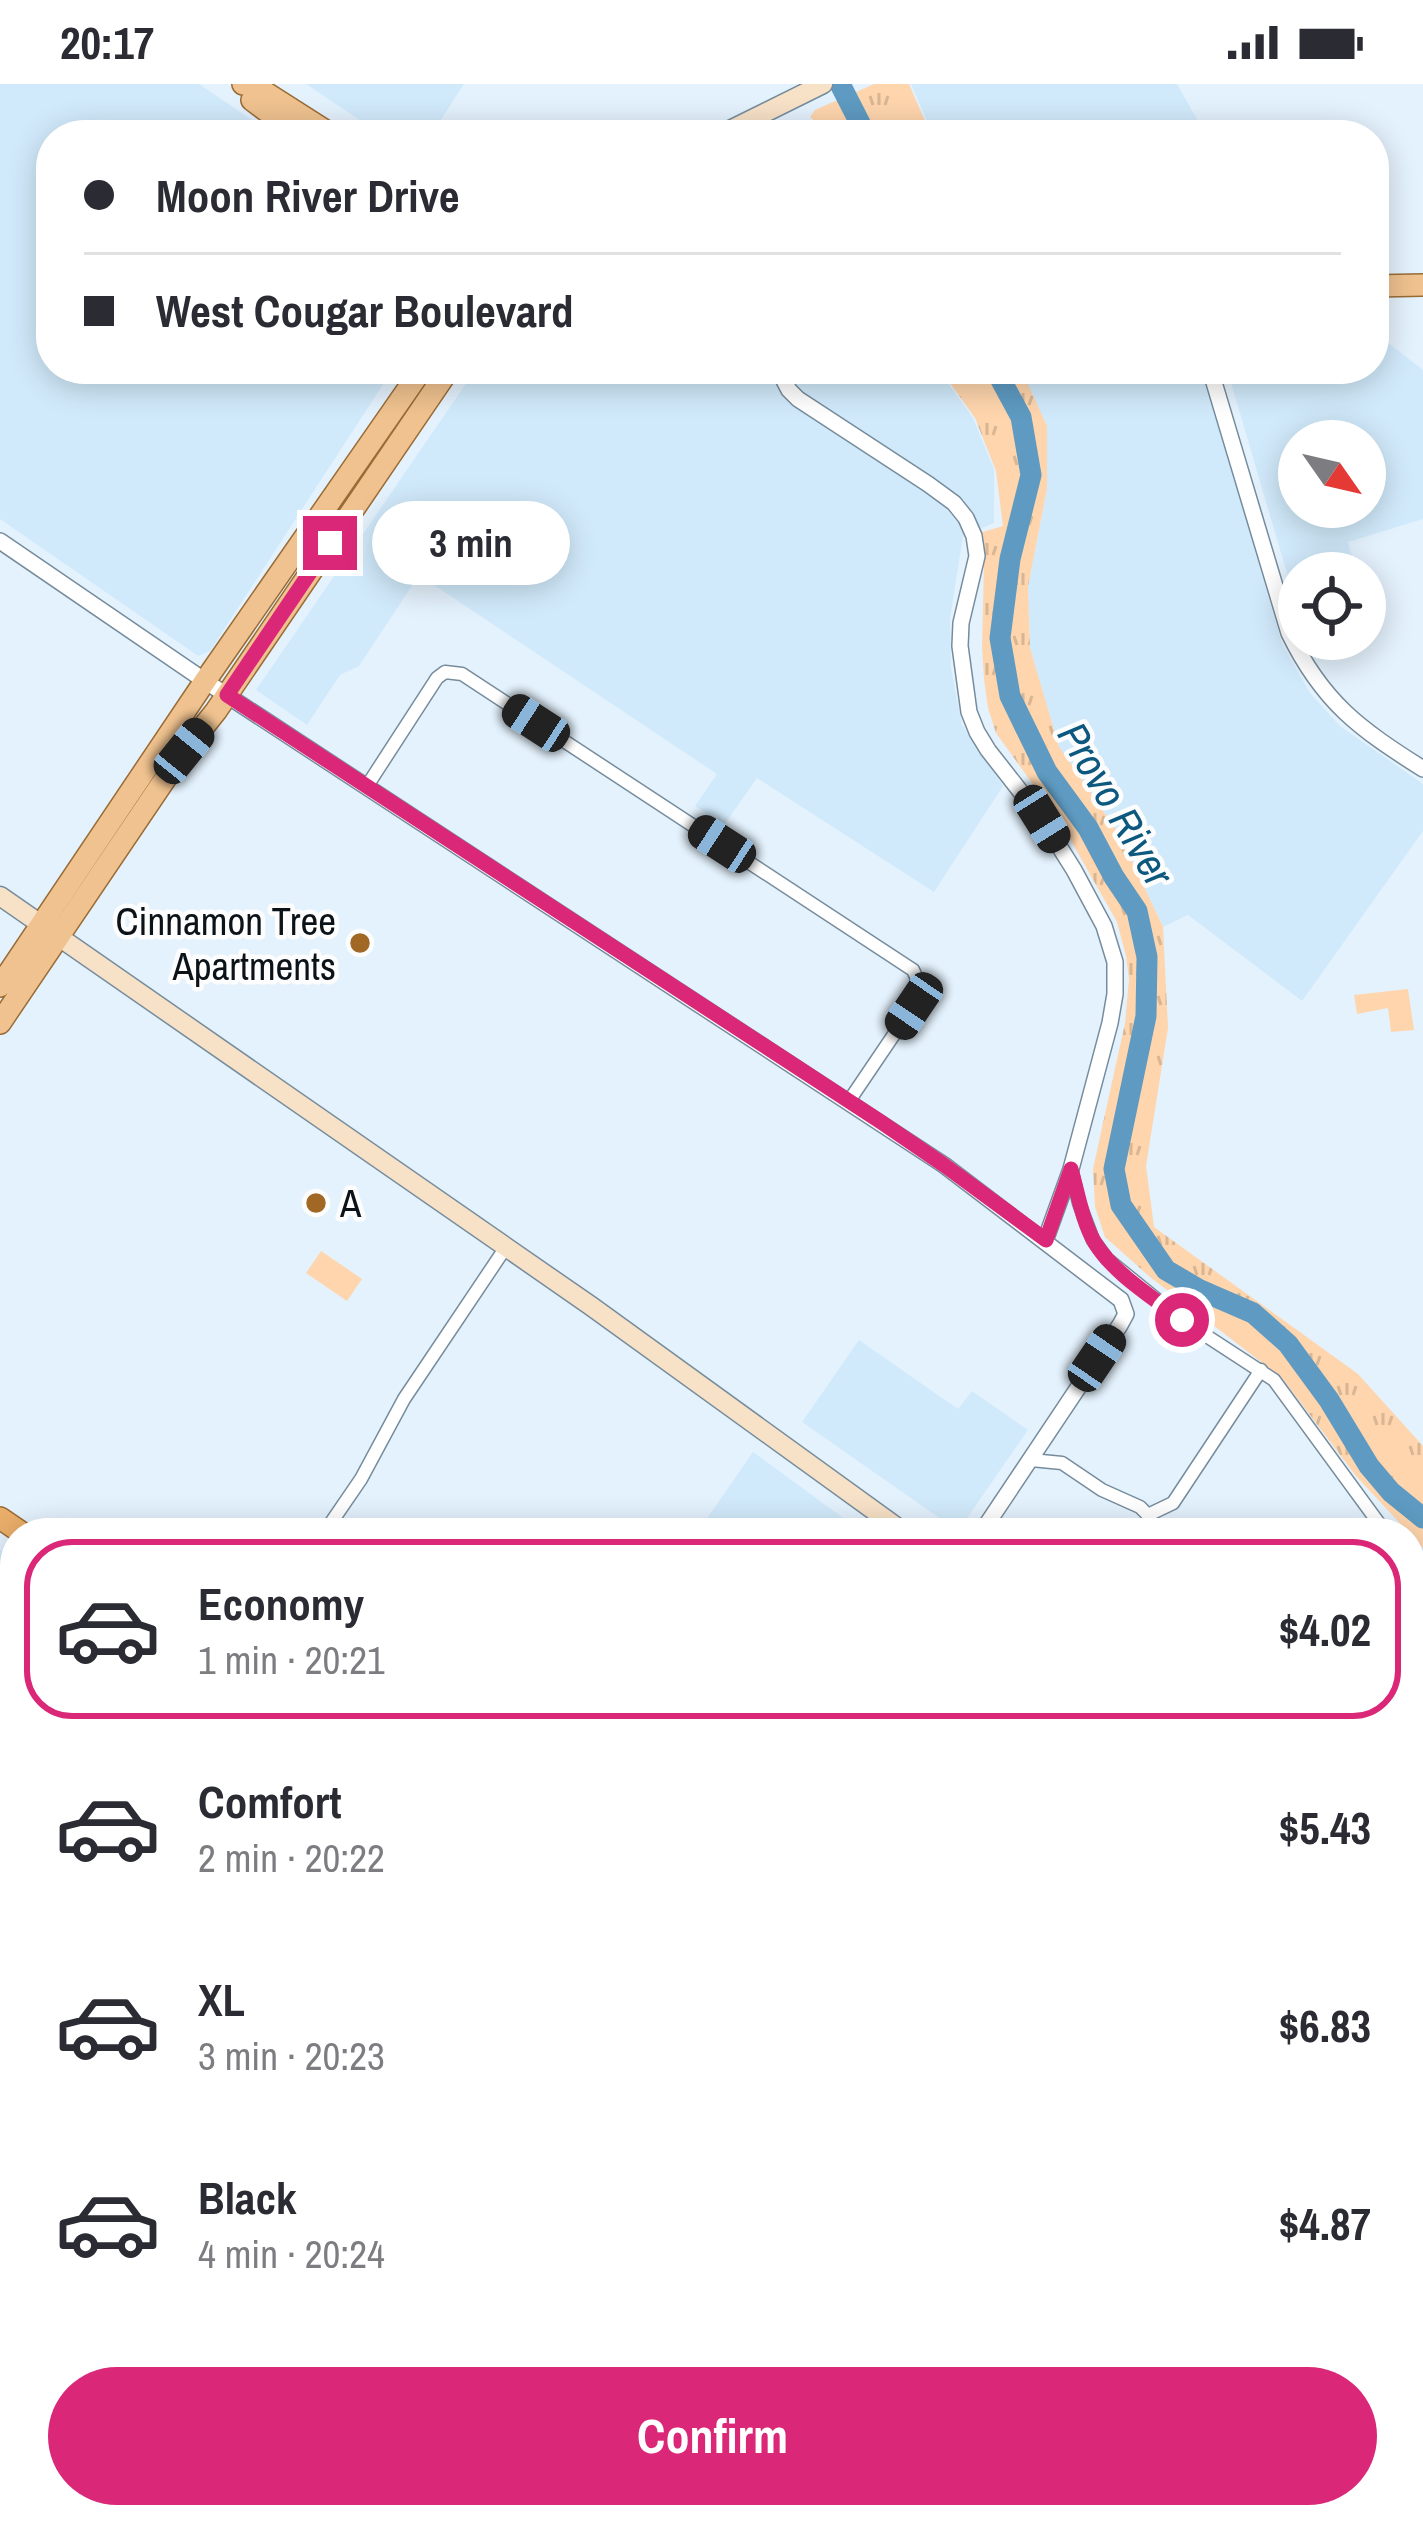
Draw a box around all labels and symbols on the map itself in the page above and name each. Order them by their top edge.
north arrow [1278,420,1386,528]
callout: 3 min [372,501,570,585]
route end [303,516,357,570]
car [496,688,576,758]
car [147,712,221,790]
water label: Provo River [1045,712,1188,898]
car [1008,779,1076,859]
car [682,809,762,879]
place label: Cinnamon Tree Apartments [116,895,336,992]
marker: Cinnamon Tree Apartments [347,930,373,956]
car [879,966,949,1046]
place label: A [339,1177,362,1229]
marker: A [303,1190,329,1216]
route start [1155,1293,1209,1347]
car [1062,1318,1132,1398]

